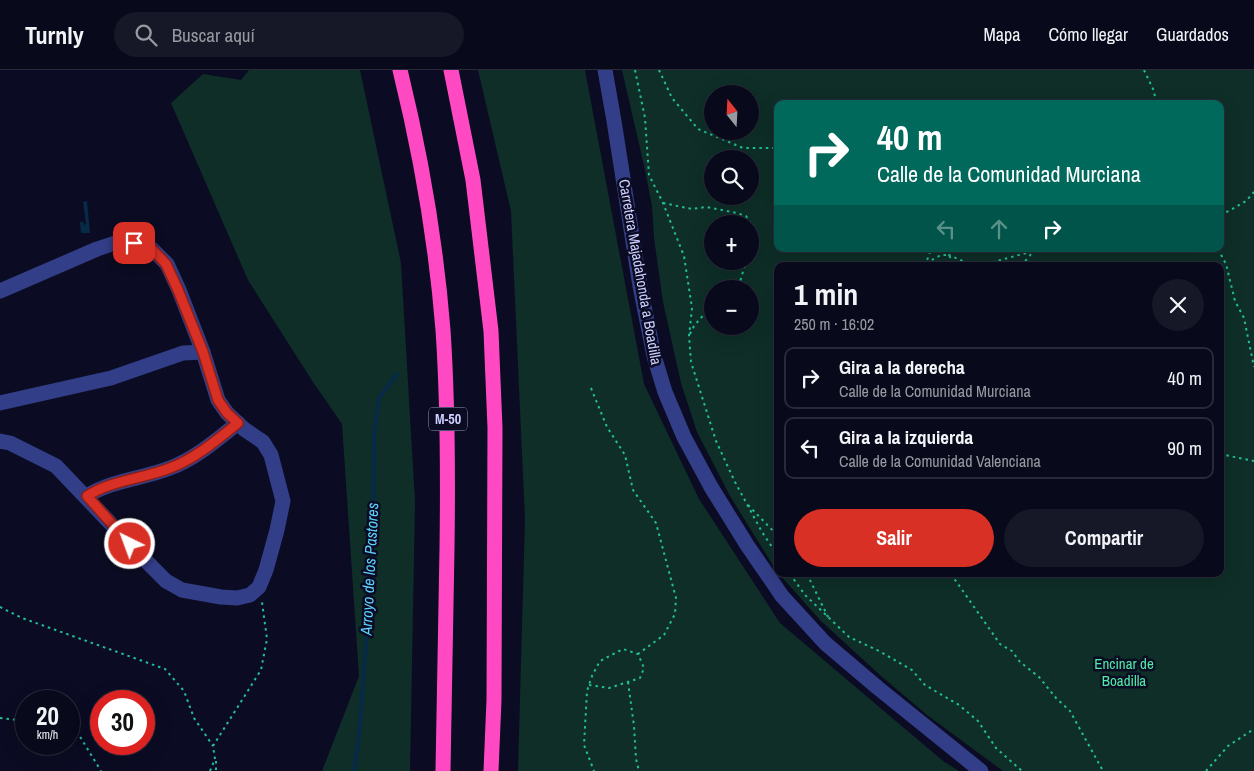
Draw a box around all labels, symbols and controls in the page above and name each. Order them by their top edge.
search box [114,12,464,57]
text: Turnly [25,19,84,51]
icon: search [132,21,160,49]
text: Buscar aquí [172,22,255,48]
text: Mapa [983,22,1020,47]
text: Cómo llegar [1048,22,1128,47]
text: Guardados [1156,22,1229,47]
north arrow [704,85,759,140]
map controls [704,85,759,335]
text: 40 m [877,114,942,161]
icon: right [794,120,859,185]
button: search [704,150,759,205]
text: Calle de la Comunidad Murciana [877,159,1141,189]
street label: Carretera Majadahonda a Boadilla [614,178,667,366]
button: + [704,215,759,270]
icon: left [932,215,960,243]
icon: ahead [985,215,1013,243]
icon: right [1038,215,1066,243]
pin [113,222,155,264]
icon: arrive [120,229,148,257]
text: 1 min [794,274,858,314]
button: close [1152,279,1204,331]
button: − [704,280,759,335]
text: 250 m · 16:02 [794,313,874,335]
text: Gira a la derecha [839,354,965,380]
icon: right [796,364,824,392]
text: 40 m [1167,365,1202,391]
text: Calle de la Comunidad Murciana [839,380,1031,402]
road number: M-50 [429,408,467,430]
text: Gira a la izquierda [839,424,973,450]
icon: left [796,434,824,462]
text: 90 m [1167,435,1202,461]
text: Calle de la Comunidad Valenciana [839,450,1041,472]
water label: Arroyo de los Pastores [354,502,383,637]
button: Salir [794,509,994,567]
button: Compartir [1004,509,1204,567]
position arrow [103,517,155,569]
park label: Encinar de Boadilla [1094,653,1154,691]
speed limit sign: 30 [90,690,155,755]
text: 20 [36,699,59,733]
text: km/h [37,727,58,743]

